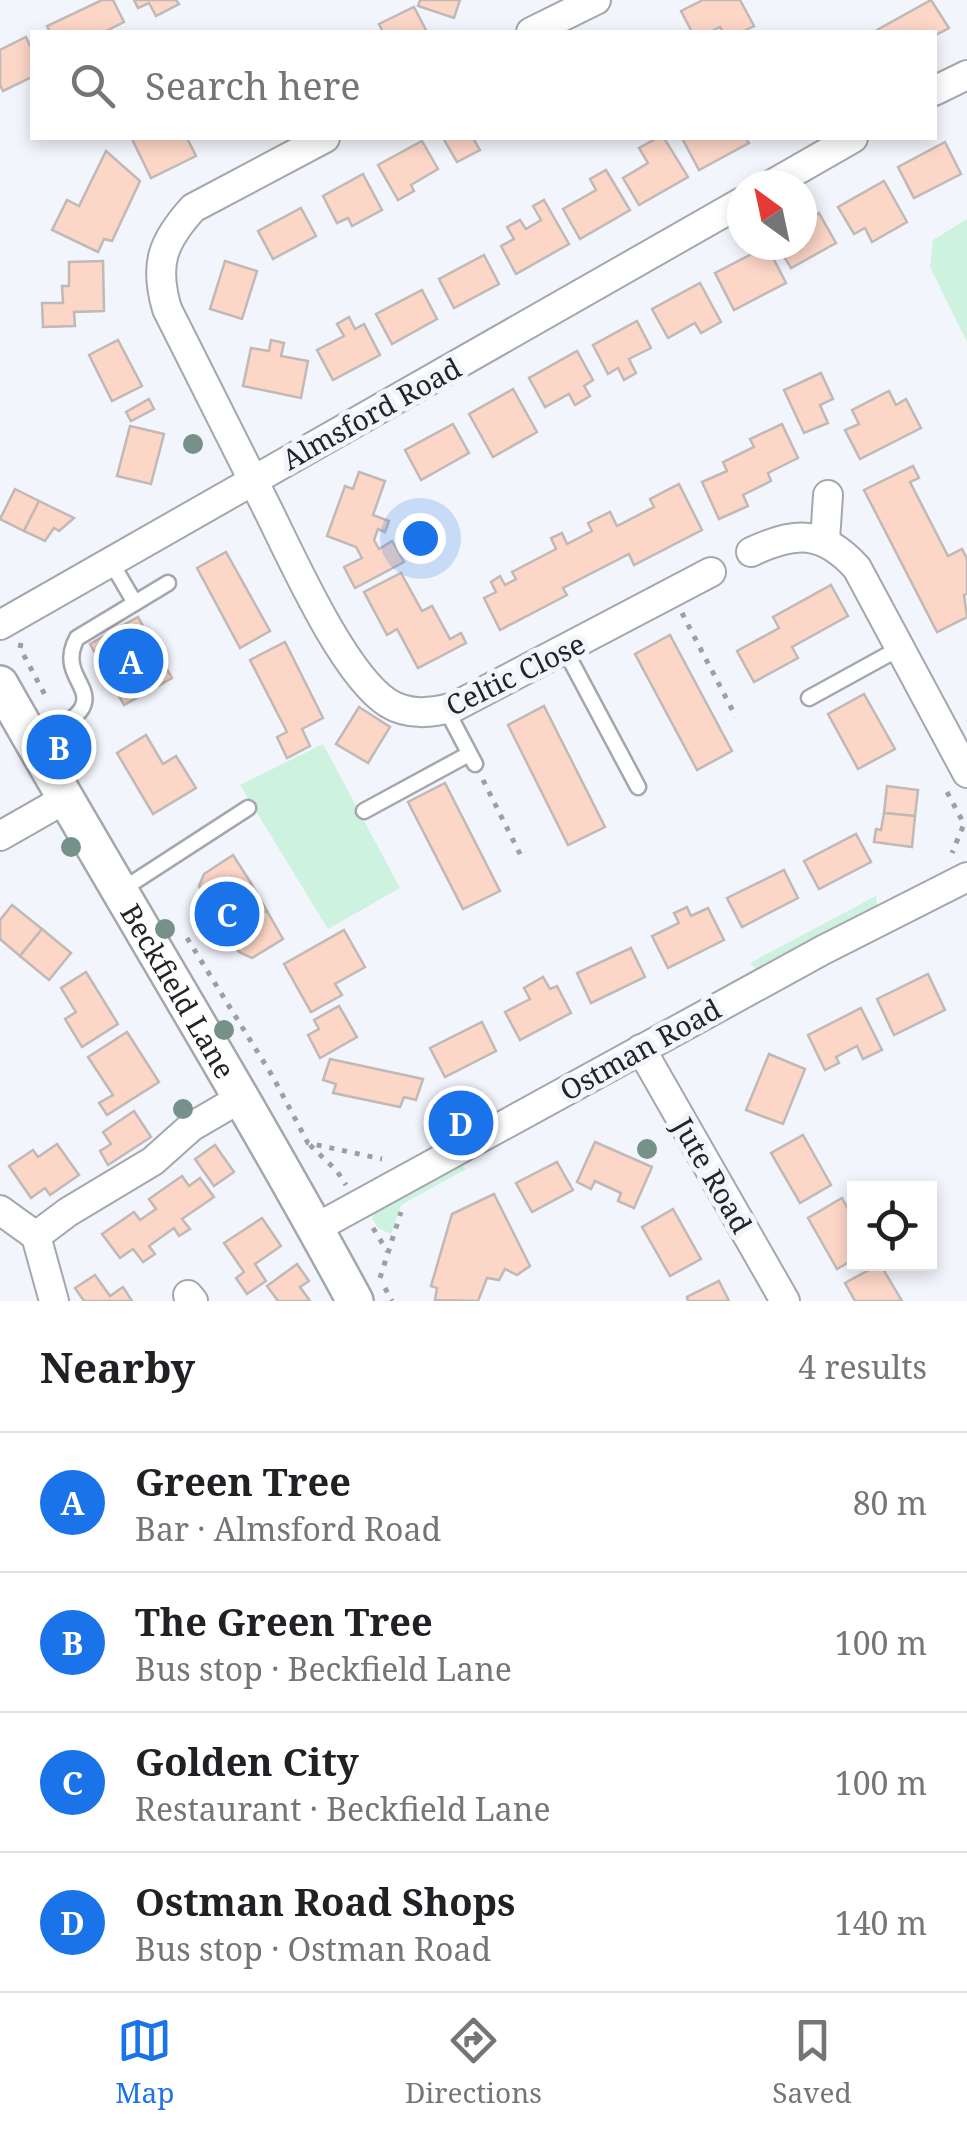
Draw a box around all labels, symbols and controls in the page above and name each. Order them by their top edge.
search box [30,30,937,140]
icon: search [65,58,120,113]
text: Search here [145,59,361,111]
north arrow [727,170,817,260]
street label: Almsford Road [275,348,467,478]
your location [395,513,446,564]
pin: A [98,624,164,698]
street label: Celtic Close [439,624,591,724]
pin: B [27,710,92,784]
pin: C [194,876,260,952]
street label: Beckfield Lane [112,897,244,1085]
street label: Ostman Road [553,989,727,1109]
pin: D [428,1086,494,1160]
street label: Jute Road [664,1109,761,1240]
map controls [847,1181,937,1271]
button: locate [847,1181,937,1271]
text: Nearby [40,1338,195,1395]
text: 4 results [798,1345,927,1388]
text: Green Tree [135,1455,351,1507]
text: A [60,1481,85,1524]
text: 80 m [853,1481,927,1524]
text: Bar · Almsford Road [135,1507,441,1550]
text: The Green Tree [135,1595,433,1647]
text: B [62,1621,83,1664]
text: 100 m [835,1621,927,1664]
text: Bus stop · Beckfield Lane [135,1647,512,1690]
text: Golden City [135,1735,359,1787]
text: C [62,1761,83,1804]
text: 100 m [835,1761,927,1804]
text: Restaurant · Beckfield Lane [135,1787,551,1830]
text: Ostman Road Shops [135,1875,515,1927]
text: D [60,1901,85,1944]
text: 140 m [835,1901,927,1944]
text: Bus stop · Ostman Road [135,1927,491,1970]
tab: Map [115,2013,174,2111]
tab: Directions [405,2013,542,2111]
tab: Saved [772,2013,852,2111]

